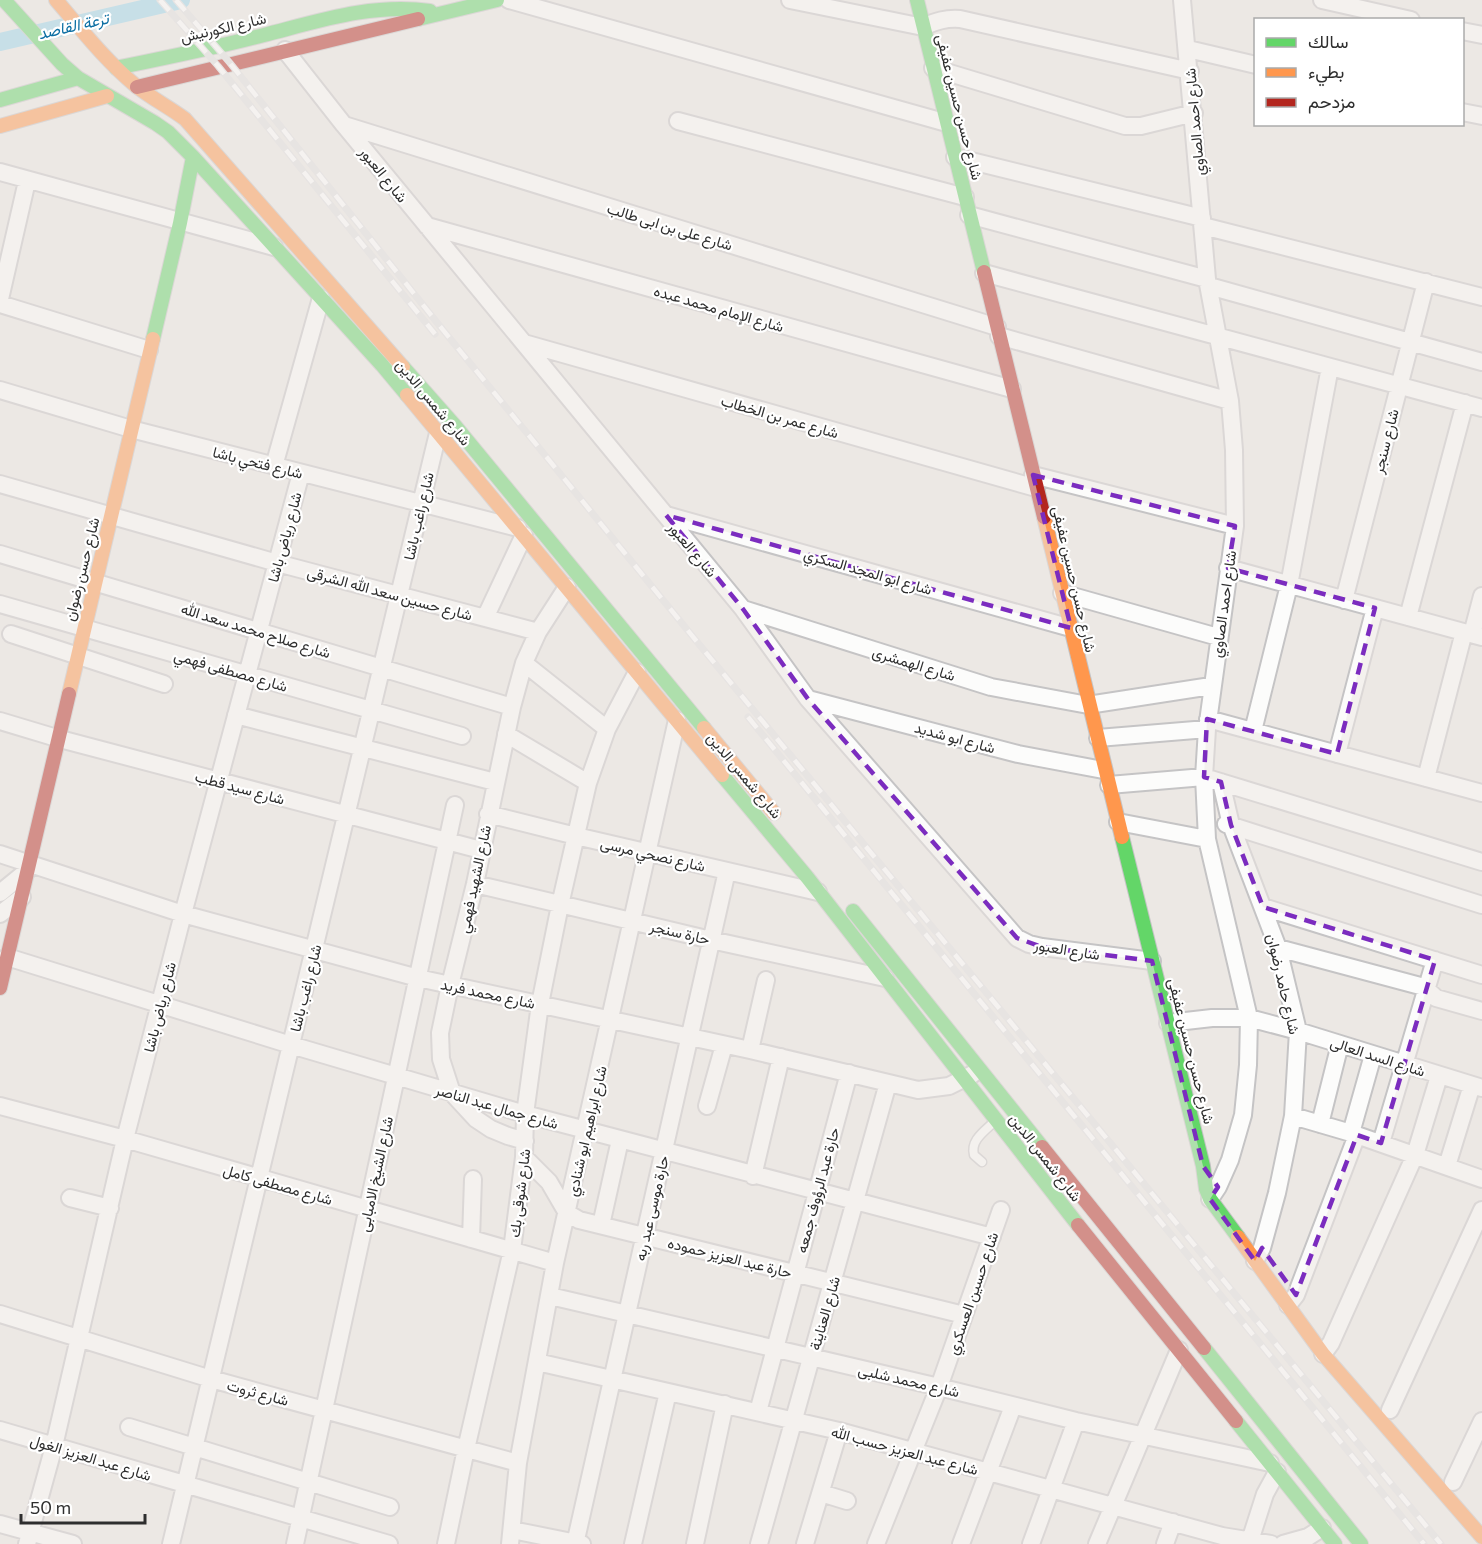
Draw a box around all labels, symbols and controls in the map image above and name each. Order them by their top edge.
water label: ترعة القاصد [36,7,113,44]
street label: شارع الكورنيش [178,8,269,49]
legend [1254,18,1464,126]
text: سالك [1308,30,1348,52]
street label: شارع حسن حسين عفيفى [930,32,987,183]
text: بطيء [1308,60,1344,87]
street label: شارع احمد الصاوي [1180,67,1213,177]
text: مزدحم [1308,90,1355,114]
street label: شارع العبور [353,142,412,207]
street label: شارع على بن ابى طالب [604,198,735,257]
street label: شارع الإمام محمد عبده [651,281,786,338]
street label: شارع شمس الدين [391,355,475,451]
street label: شارع عمر بن الخطاب [718,391,841,444]
street label: شارع سنجر [1368,407,1405,477]
street label: شارع فتحي باشا [210,442,305,487]
street label: شارع راغب باشا [399,470,440,562]
street label: شارع رياض باشا [263,490,308,585]
street label: شارع حسن حسين عفيفى [1046,504,1101,655]
street label: شارع حسن رضوان [59,515,106,623]
street label: شارع العبور [662,517,721,582]
street label: شارع ابو المجد السكري [800,544,934,603]
street label: شارع احمد الصاوي [1207,549,1244,659]
street label: شارع حسين سعد الله الشرقى [305,562,475,627]
street label: شارع صلاح محمد سعد الله [178,599,333,664]
street label: شارع الهمشرى [869,642,958,687]
street label: شارع مصطفى فهمي [171,645,290,700]
street label: شارع ابو شديد [912,718,998,759]
street label: شارع شمس الدين [702,728,786,824]
street label: شارع سيد قطب [192,766,287,811]
street label: شارع الشهيد فهمي [454,823,499,936]
street label: شارع نصحي مرسى [598,833,707,880]
street label: حارة سنجر [647,916,712,949]
street label: شارع حامد رضوان [1261,932,1304,1037]
street label: شارع العبور [1031,935,1101,966]
street label: شارع راغب باشا [285,942,327,1034]
street label: شارع رياض باشا [139,960,182,1055]
street label: شارع محمد فريد [439,974,537,1015]
street label: شارع حسن حسين عفيفى [1162,976,1219,1127]
street label: شارع السد العالى [1327,1032,1428,1083]
street label: شارع ابراهيم ابو شنادي [562,1064,615,1199]
street label: شارع جمال عبد الناصر [432,1080,561,1135]
street label: شارع شمس الدين [1004,1109,1086,1207]
street label: شارع الشيخ الامبابى [354,1114,399,1234]
street label: حارة عبد الرؤوف جمعه [792,1125,843,1255]
street label: شارع شوقى بك [505,1148,536,1239]
street label: حارة موسى عبد ربه [630,1153,674,1263]
street label: شارع مصطفى كامل [220,1160,335,1211]
street label: شارع حسين العسكري [943,1229,1006,1358]
street label: حارة عبد العزيز حموده [666,1233,794,1282]
street label: شارع العناينة [805,1274,846,1353]
street label: شارع محمد شلبى [856,1360,962,1403]
street label: شارع ثروت [224,1375,291,1412]
street label: شارع عبد العزيز حسب الله [829,1422,981,1481]
street label: شارع عبد العزيز الغول [27,1430,154,1487]
scale bar [21,1487,146,1525]
text: 50 m [30,1496,71,1518]

